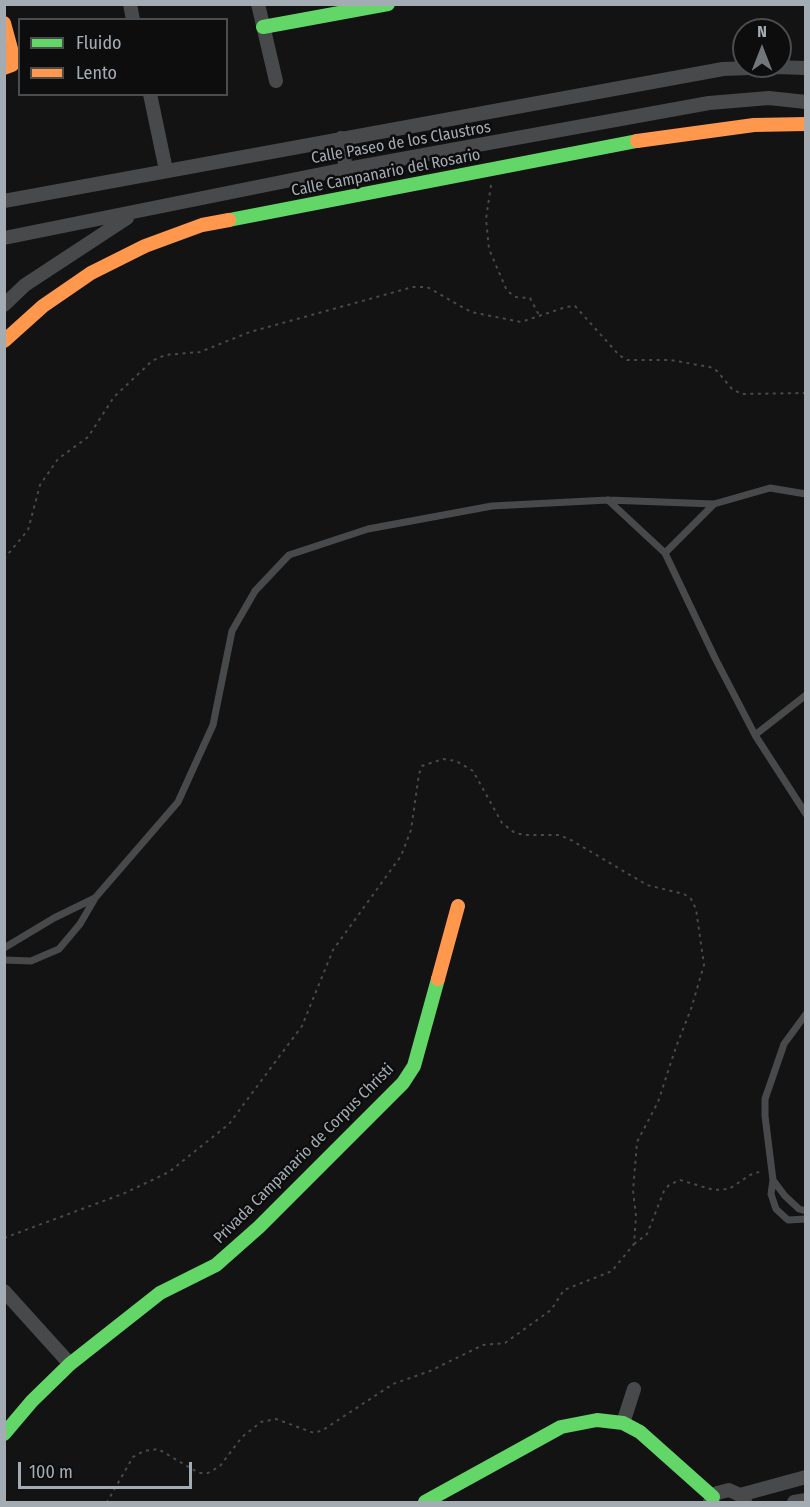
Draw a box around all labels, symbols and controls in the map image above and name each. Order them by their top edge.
legend [18,18,228,96]
north arrow [732,18,792,78]
text: N [757,22,767,41]
text: Fluido [76,32,122,54]
text: Lento [76,62,117,84]
street label: Calle Paseo de los Claustros [310,118,492,168]
street label: Calle Campanario del Rosario [290,145,482,201]
street label: Privada Campanario de Corpus Christi [210,1060,398,1248]
scale bar [21,1450,195,1488]
text: 100 m [29,1461,73,1483]

